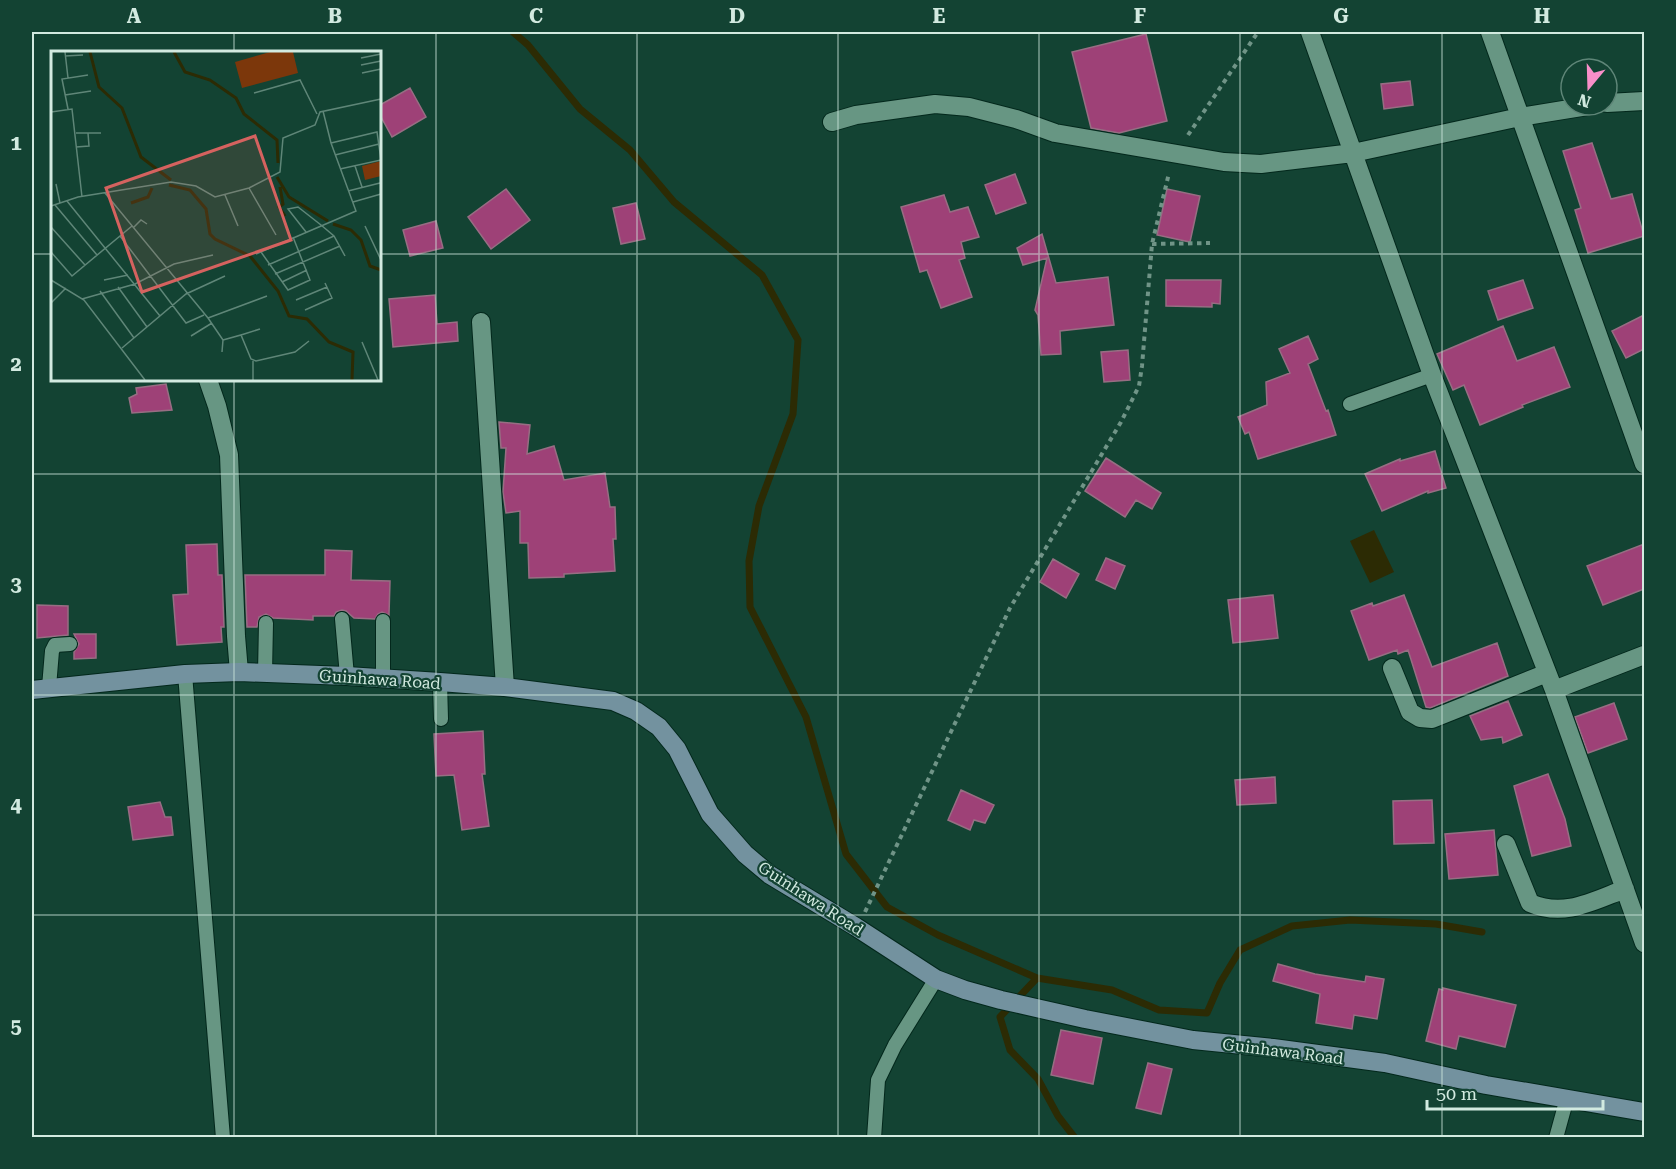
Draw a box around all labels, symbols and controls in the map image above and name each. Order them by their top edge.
text: A [127,4,142,28]
text: B [328,4,342,28]
text: C [529,4,543,28]
text: D [729,4,745,28]
text: E [933,4,946,28]
text: F [1134,4,1146,28]
text: G [1333,4,1349,28]
text: H [1534,4,1550,28]
inset map [51,51,381,381]
north arrow [1559,57,1619,117]
text: N [1575,90,1593,112]
text: 1 [10,131,22,155]
text: 2 [10,352,22,376]
text: 3 [10,572,22,596]
street label: Guinhawa Road [319,666,441,693]
text: 4 [10,793,22,817]
street label: Guinhawa Road [755,857,867,940]
text: 5 [10,1014,22,1038]
street label: Guinhawa Road [1221,1035,1345,1068]
scale bar [1427,1073,1602,1111]
text: 50 m [1436,1083,1477,1104]

